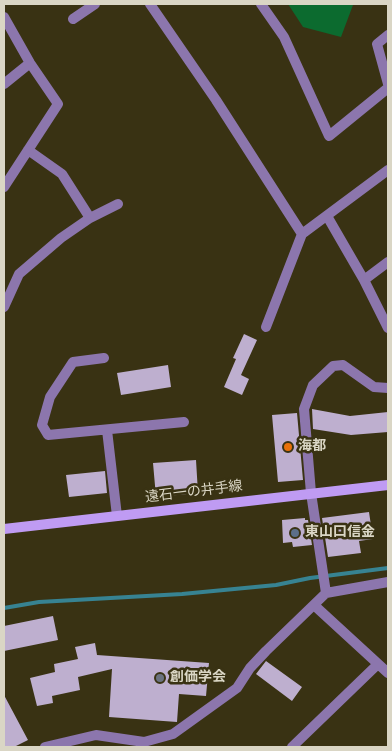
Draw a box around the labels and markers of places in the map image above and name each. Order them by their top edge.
place label: 海都 [298,439,326,455]
marker: 海都 [282,441,294,453]
place label: 東山口信金 [305,525,375,541]
marker: 東山口信金 [289,527,301,539]
place label: 創価学会 [170,670,226,686]
marker: 創価学会 [154,672,166,684]

